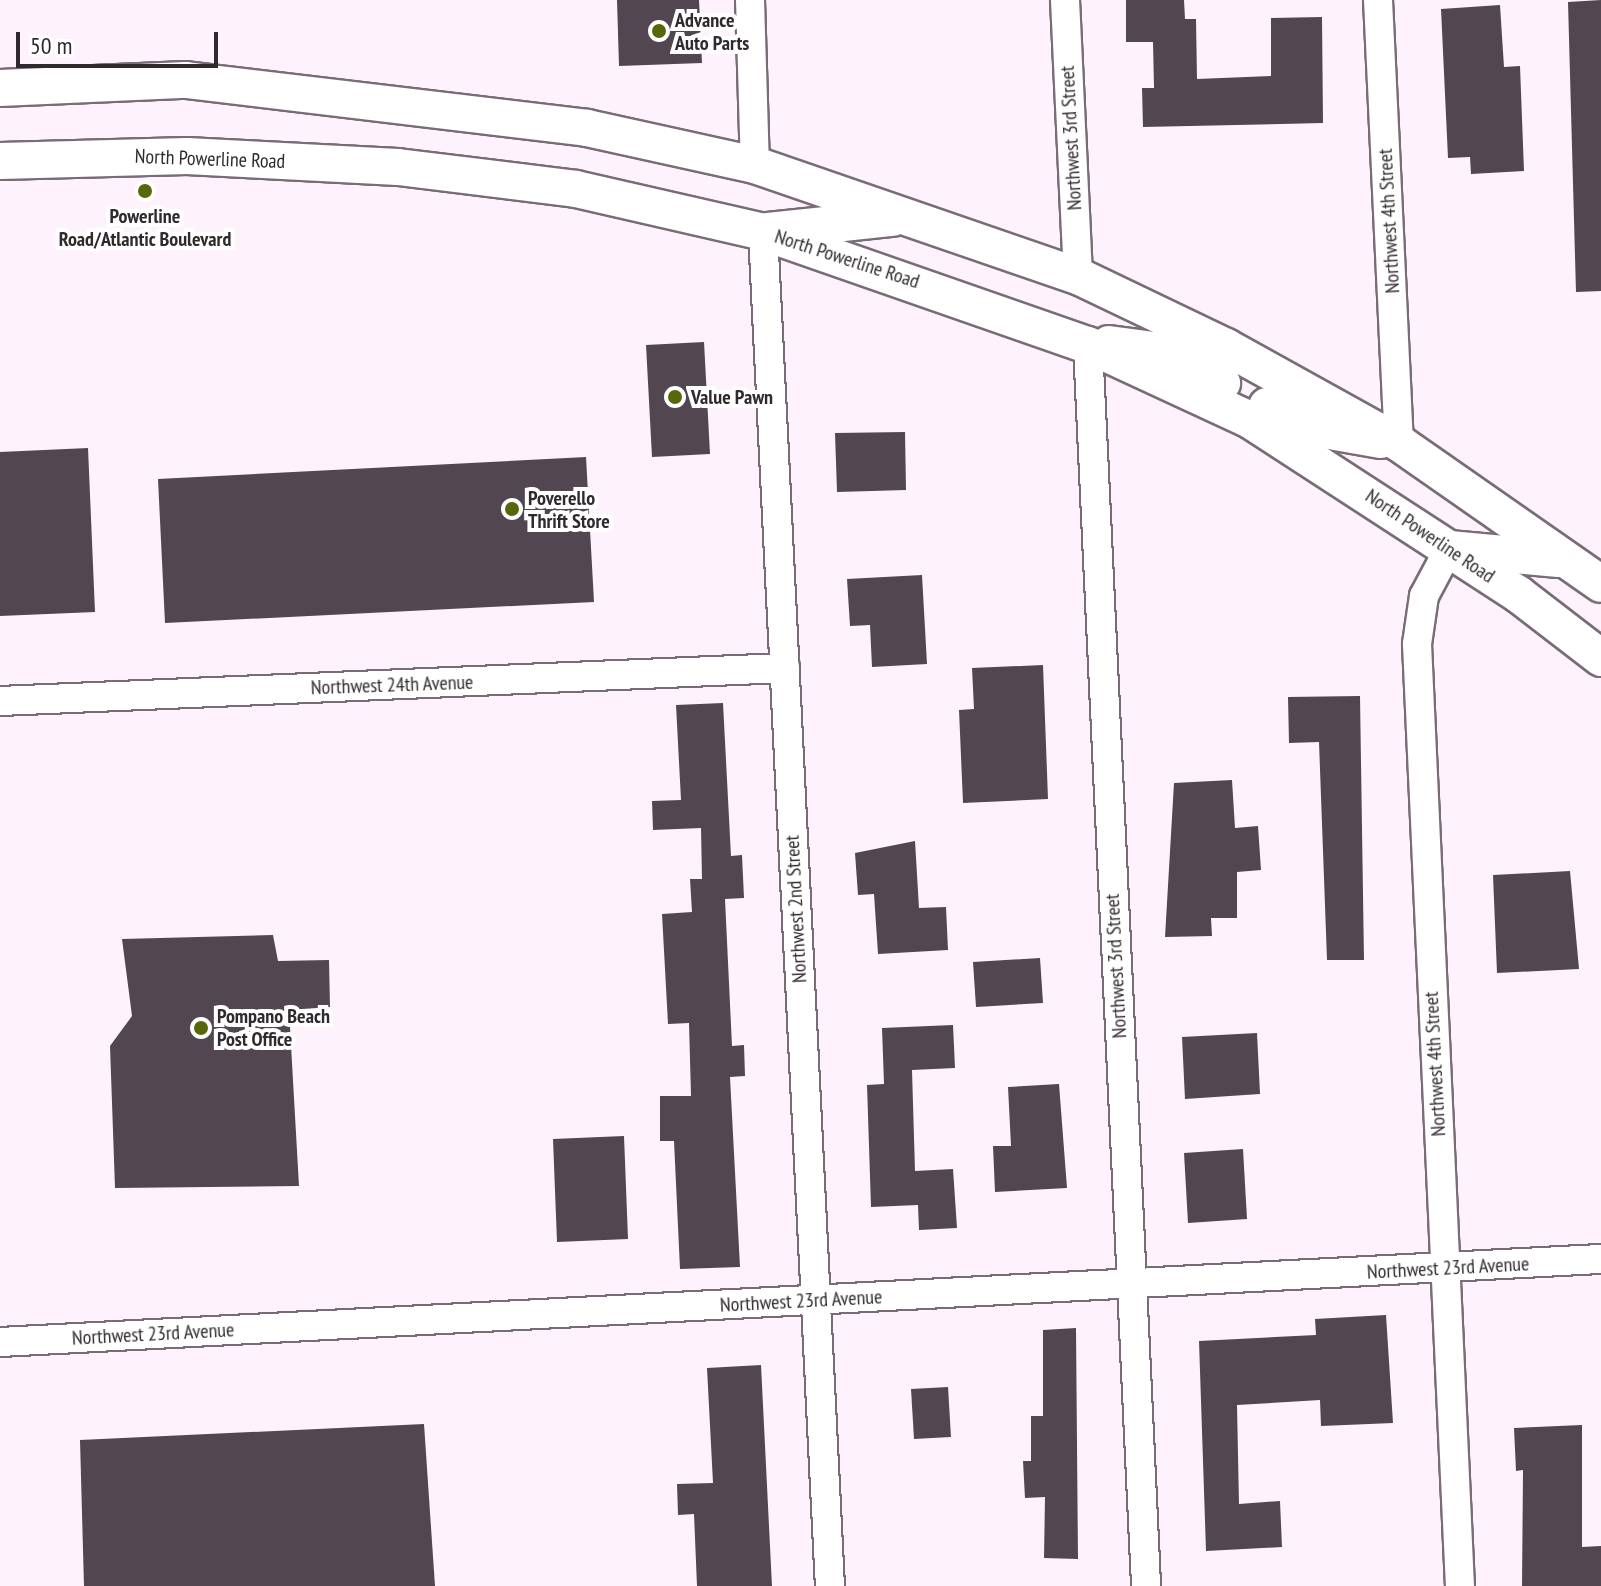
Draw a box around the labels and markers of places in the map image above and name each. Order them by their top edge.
place label: Advance Auto Parts [675,8,749,55]
marker: Advance Auto Parts [650,22,668,40]
marker: Powerline Road/Atlantic Boulevard [136,182,154,200]
place label: Powerline Road/Atlantic Boulevard [58,204,232,251]
place label: Value Pawn [691,385,773,409]
marker: Value Pawn [666,388,684,406]
place label: Poverello Thrift Store [528,486,610,533]
marker: Poverello Thrift Store [503,500,521,518]
place label: Pompano Beach Post Office [217,1004,330,1051]
marker: Pompano Beach Post Office [192,1019,210,1037]

